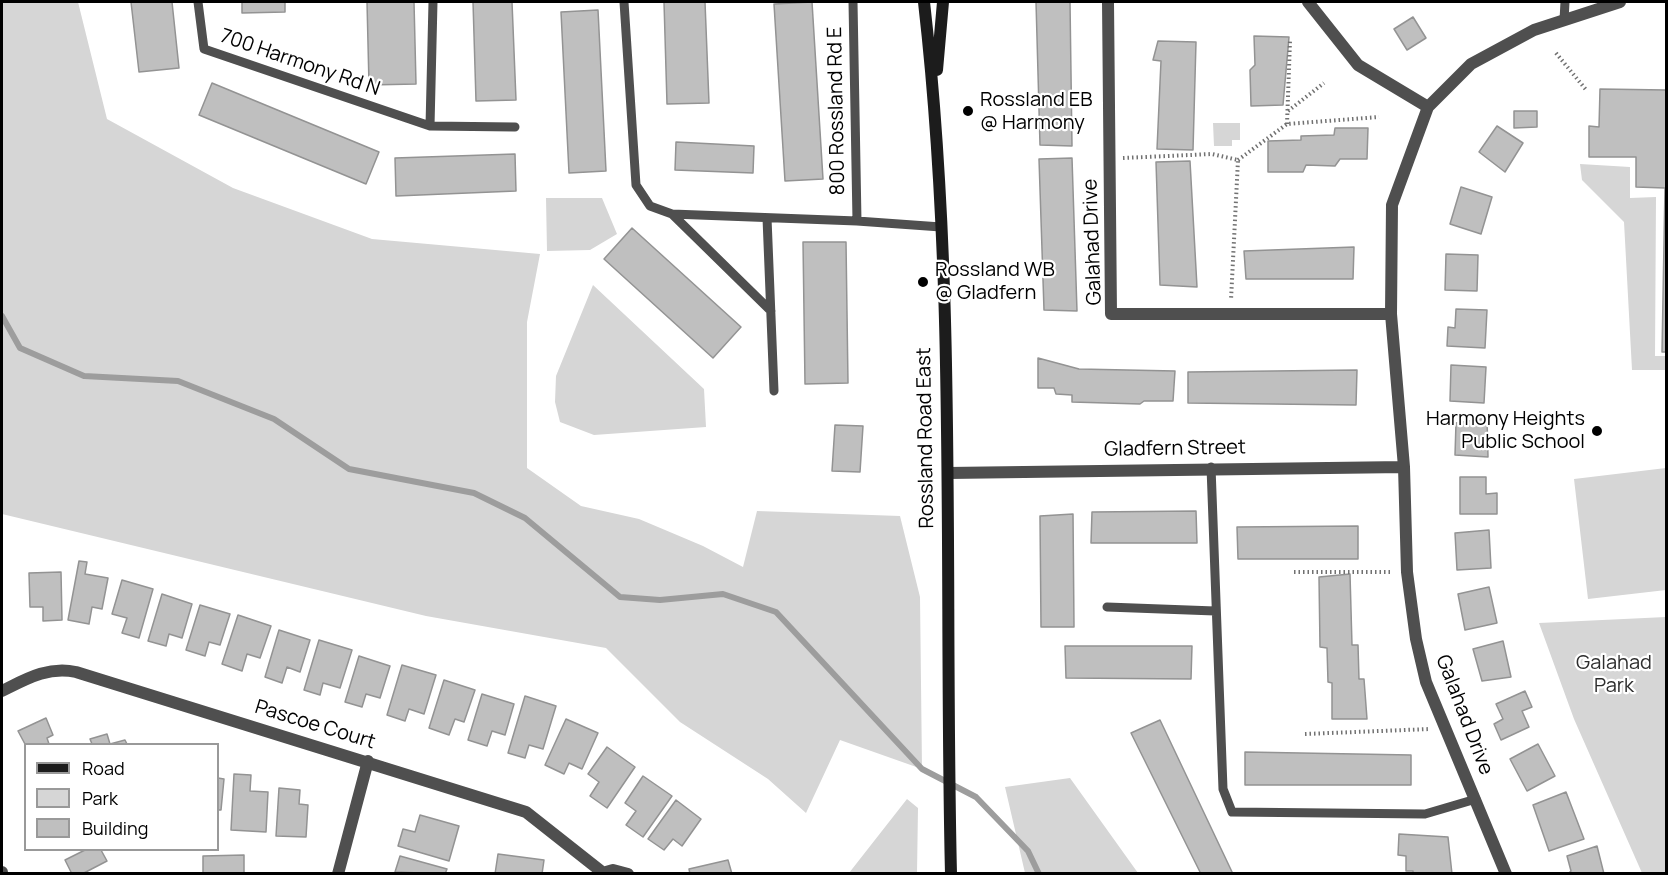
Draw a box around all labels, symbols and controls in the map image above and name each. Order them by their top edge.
street label: 700 Harmony Rd N [217,24,383,102]
street label: 800 Rossland Rd E [824,26,850,196]
place label: Rossland EB @ Harmony [980,88,1092,135]
marker: Rossland EB @ Harmony [961,104,975,118]
street label: Galahad Drive [1079,178,1107,306]
place label: Rossland WB @ Gladfern [935,258,1055,305]
marker: Rossland WB @ Gladfern [916,275,930,289]
street label: Rossland Road East [912,347,940,529]
place label: Harmony Heights Public School [1426,407,1585,454]
marker: Harmony Heights Public School [1590,424,1604,438]
street label: Gladfern Street [1104,436,1246,462]
park label: Galahad Park [1576,651,1652,698]
street label: Galahad Drive [1430,652,1498,778]
street label: Pascoe Court [252,695,378,755]
legend [24,743,219,851]
text: Road [82,756,125,780]
text: Park [82,786,118,810]
text: Building [82,816,148,840]

